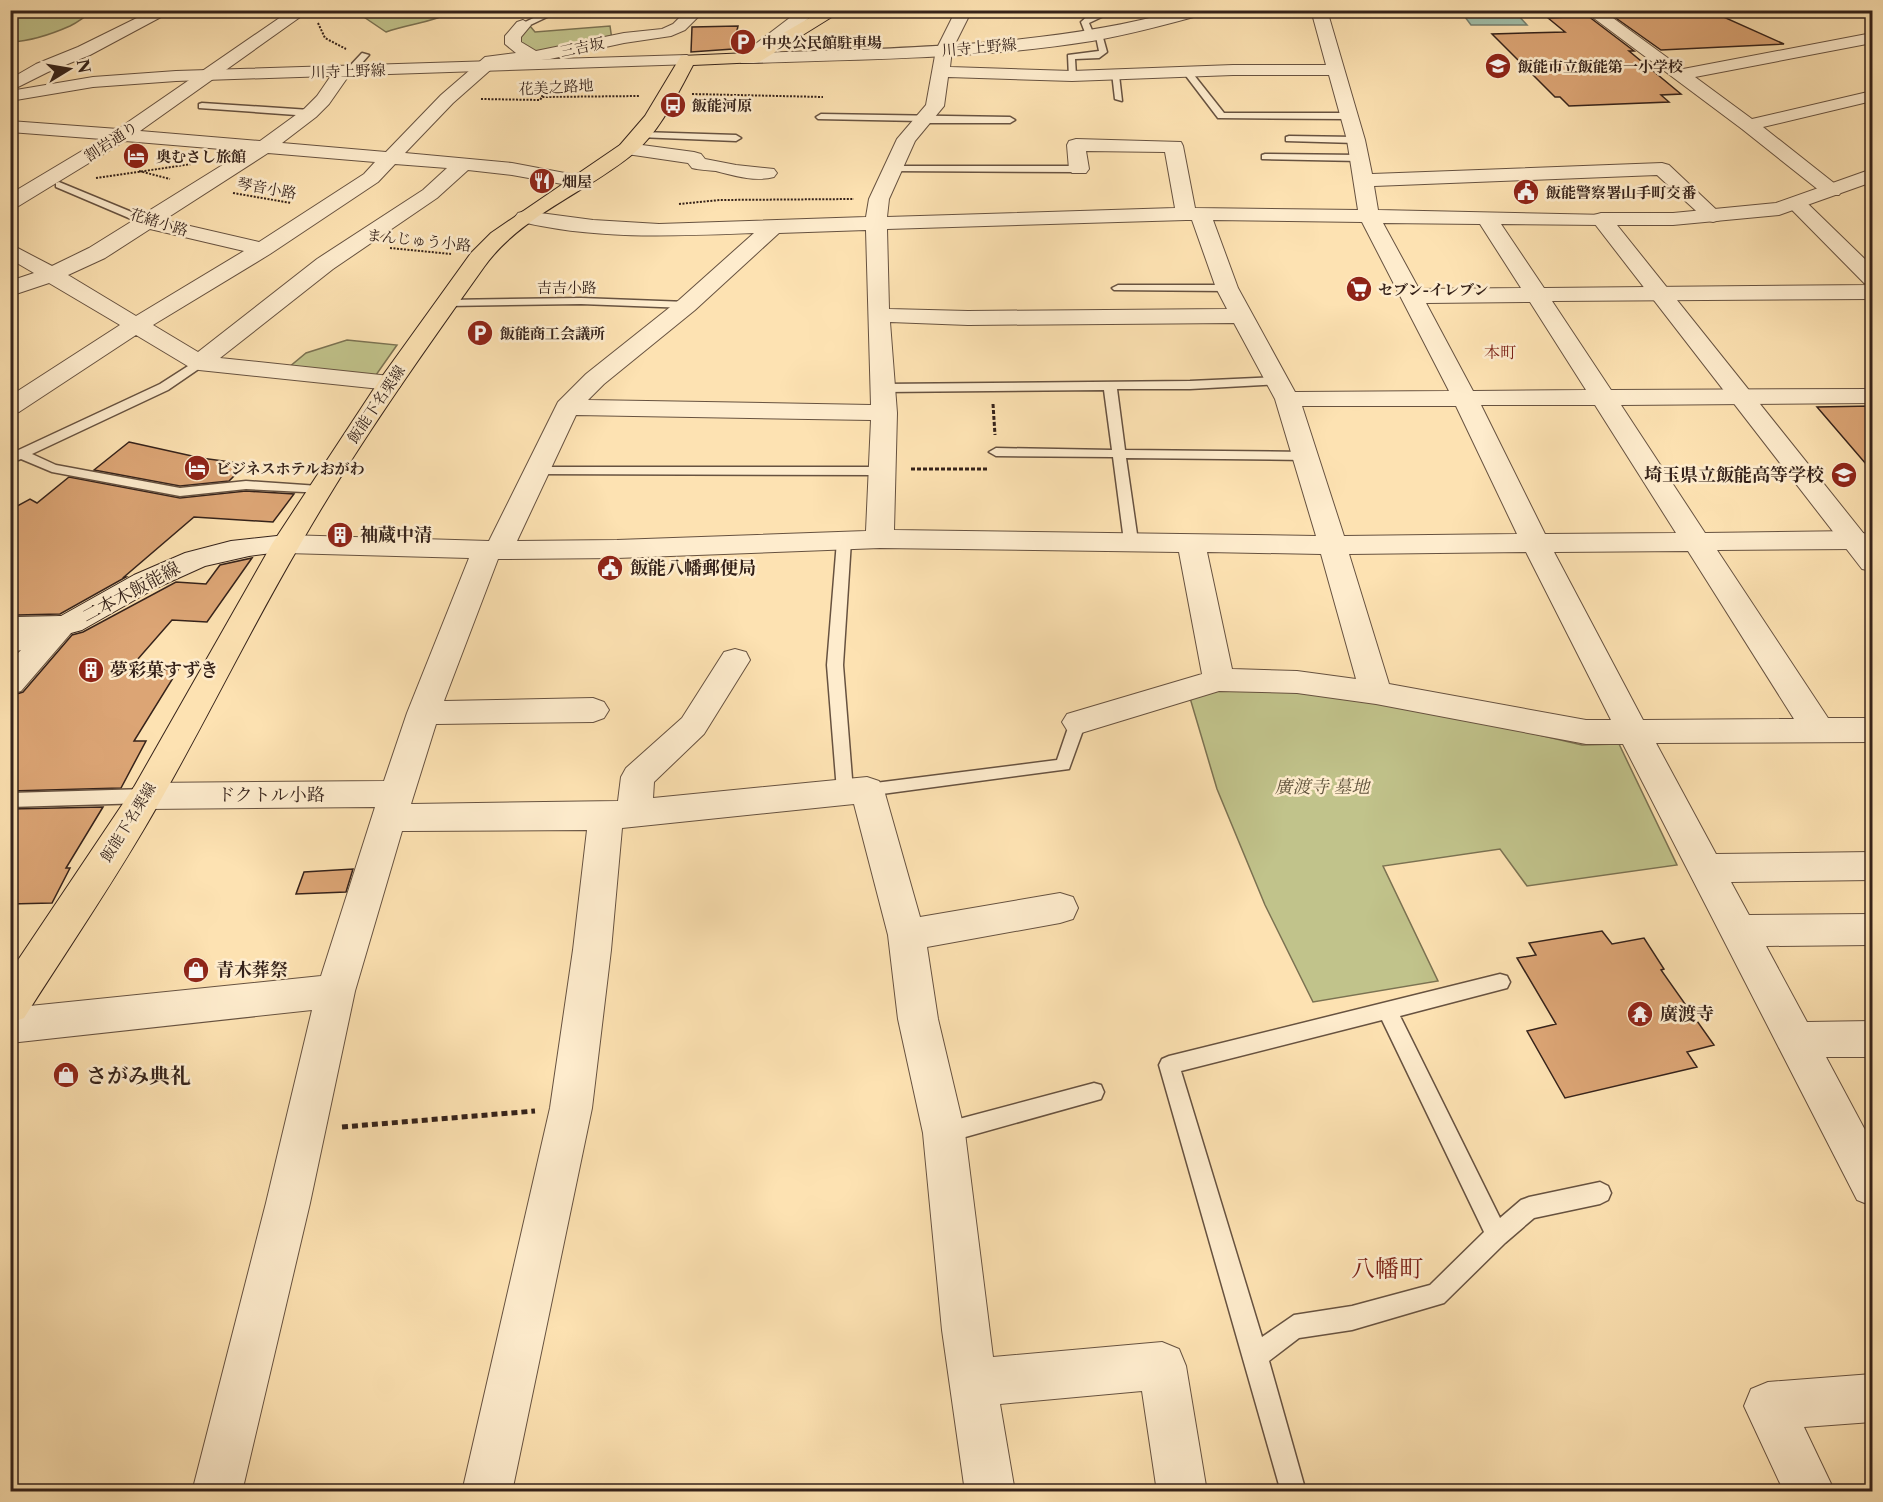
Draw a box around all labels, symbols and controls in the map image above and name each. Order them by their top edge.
parking icon: 中央公民館駐車場 [728,27,758,57]
street label: 三吉坂 [558,33,606,61]
place label: 中央公民館駐車場 [762,33,882,52]
street label: 川寺上野線 [941,34,1017,60]
north arrow [39,39,99,99]
school or university icon: 飯能市立飯能第一小学校 [1483,51,1513,81]
text: N [73,57,95,75]
place label: 飯能市立飯能第一小学校 [1518,57,1683,76]
street label: 川寺上野線 [310,60,386,82]
street label: 花美之路地 [518,76,594,98]
bus stop icon: 飯能河原 [658,90,688,120]
place label: 飯能河原 [692,96,752,115]
street label: 割岩通り [81,117,141,165]
hotel icon: 奥むさし旅館 [121,141,151,171]
place label: 奥むさし旅館 [156,147,246,166]
restaurant icon: 畑屋 [527,166,557,196]
place label: 畑屋 [562,172,592,191]
street label: 琴音小路 [236,173,298,203]
public building icon: 飯能警察署山手町交番 [1511,177,1541,207]
place label: 飯能警察署山手町交番 [1546,183,1697,202]
street label: 花緒小路 [128,204,190,240]
street label: まんじゅう小路 [366,225,472,255]
supermarket icon: セブン-イレブン [1344,274,1374,304]
street label: 吉吉小路 [537,278,597,297]
place label: セブン-イレブン [1378,280,1488,299]
parking icon: 飯能商工会議所 [465,318,495,348]
place label: 飯能商工会議所 [500,324,605,343]
district label: 本町 [1484,342,1516,362]
street label: 飯能下名栗線 [343,361,409,447]
hotel icon: ビジネスホテルおがわ [182,453,212,483]
place label: ビジネスホテルおがわ [216,459,365,478]
school or university icon: 埼玉県立飯能高等学校 [1829,460,1859,490]
place label: 埼玉県立飯能高等学校 [1644,464,1824,486]
building icon: 袖蔵中清 [325,520,355,550]
place label: 袖蔵中清 [360,524,432,546]
public building icon: 飯能八幡郵便局 [595,553,625,583]
street label: 二本木飯能線 [78,557,184,627]
place label: 飯能八幡郵便局 [630,557,756,579]
building icon: 夢彩菓すずき [76,655,106,685]
place label: 夢彩菓すずき [110,659,218,681]
park label: 廣渡寺 墓地 [1275,776,1371,798]
street label: 飯能下名栗線 [96,779,160,865]
street label: ドクトル小路 [217,784,325,806]
shop icon: 青木葬祭 [181,955,211,985]
place label: 青木葬祭 [216,959,288,981]
temple icon: 廣渡寺 [1625,999,1655,1029]
place label: 廣渡寺 [1660,1003,1714,1025]
shop icon: さがみ典礼 [51,1060,81,1090]
place label: さがみ典礼 [86,1063,191,1088]
district label: 八幡町 [1351,1254,1423,1283]

